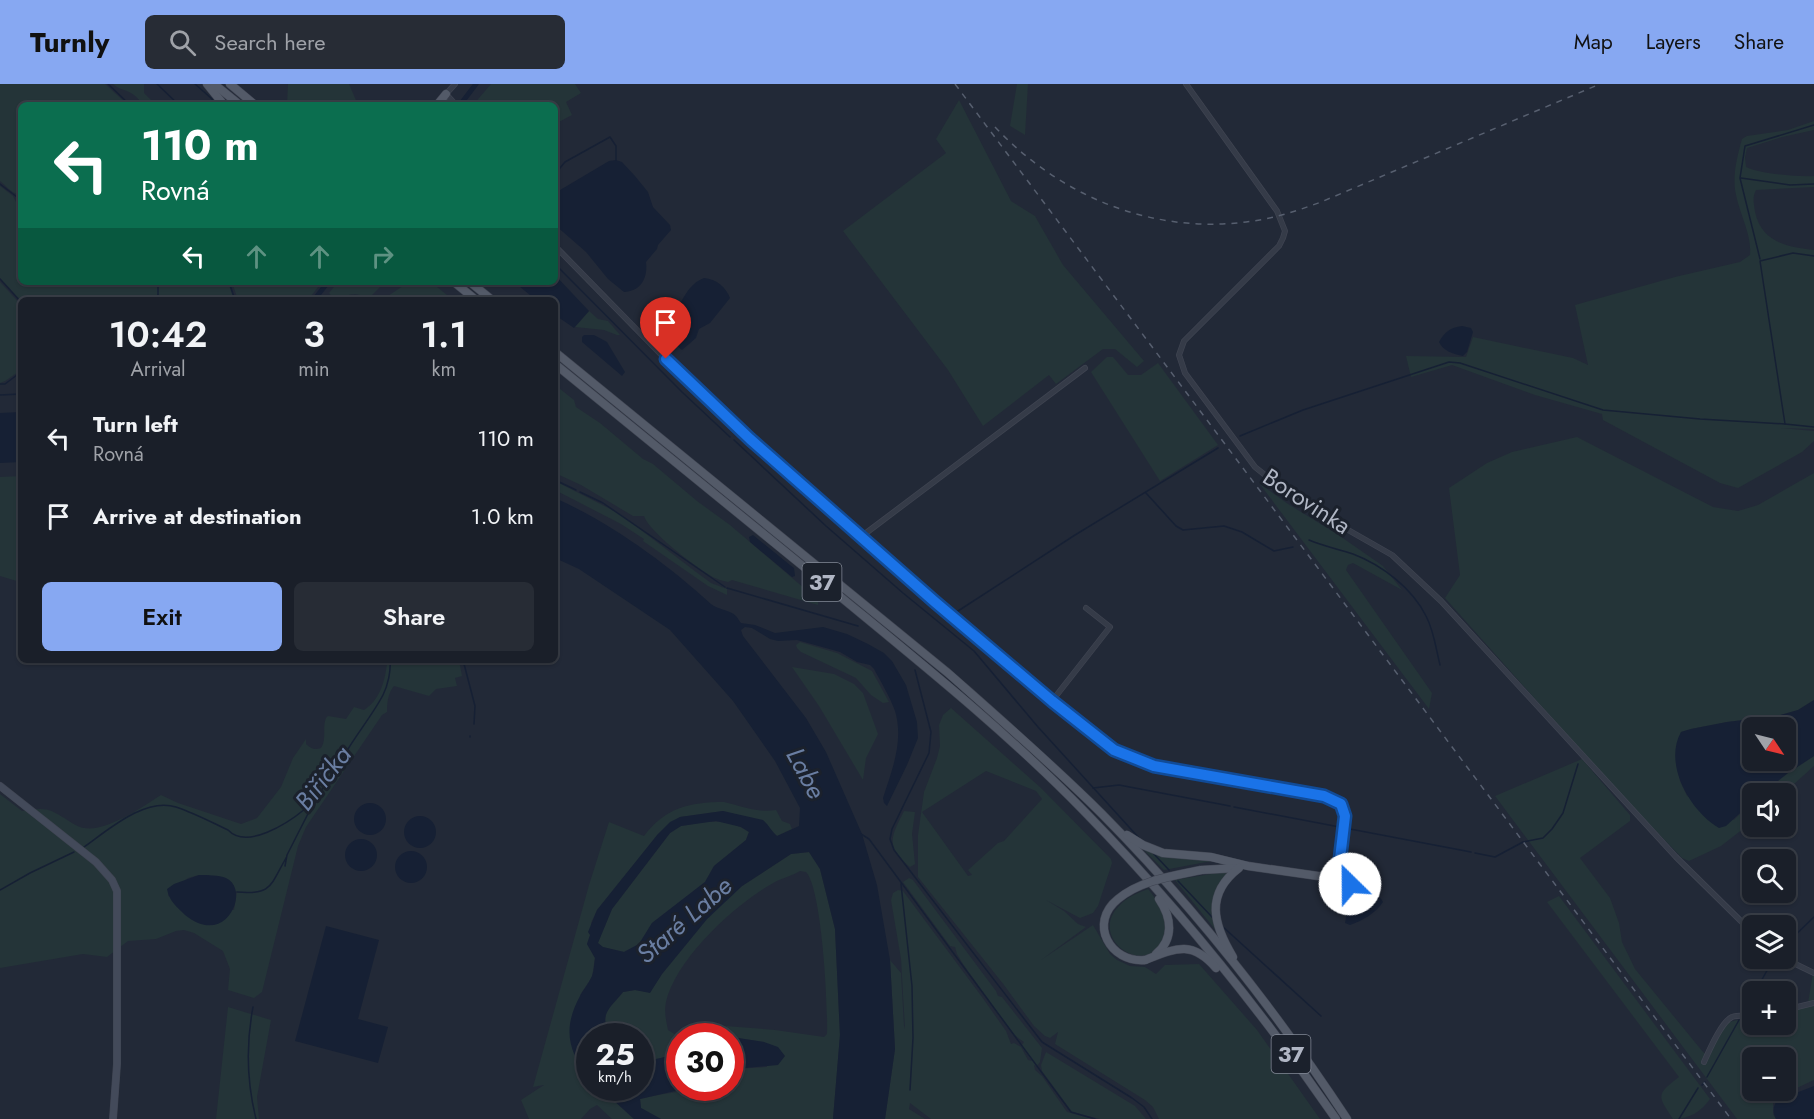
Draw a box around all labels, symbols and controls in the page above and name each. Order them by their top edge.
search box [145,15,565,69]
text: Turnly [30,22,109,63]
icon: search [166,26,199,59]
text: Search here [214,26,326,58]
text: Map [1574,27,1613,57]
text: Layers [1646,27,1701,57]
text: Share [1734,27,1784,57]
text: 110 m [141,115,259,176]
icon: left [42,126,120,204]
text: Rovná [141,171,210,210]
icon: left [177,240,210,273]
icon: ahead [240,240,273,273]
icon: ahead [303,240,336,273]
icon: right [366,240,399,273]
pin [640,297,691,359]
icon: arrive [649,306,682,339]
text: 10:42 [109,308,207,360]
text: 3 [303,308,325,360]
text: 1.1 [420,308,467,360]
text: Arrival [131,355,186,384]
text: min [298,355,330,384]
text: km [432,355,456,384]
text: Turn left [93,408,178,440]
icon: left [42,422,75,455]
text: 110 m [477,422,534,454]
text: Rovná [93,440,144,469]
street label: Borovinka [1256,459,1358,543]
icon: arrive [42,500,75,533]
text: Arrive at destination [93,500,302,532]
text: 1.0 km [471,500,534,532]
road number: 37 [802,563,842,601]
button: Exit [42,582,282,651]
button: Share [294,582,534,651]
north arrow [1742,717,1796,771]
map controls [1742,717,1796,1101]
water label: Biřička [285,737,361,819]
water label: Labe [777,741,835,805]
button: sound [1742,783,1796,837]
button: search [1742,849,1796,903]
position arrow [1318,852,1382,916]
water label: Staré Labe [628,867,740,973]
button: layers [1742,915,1796,969]
button: + [1742,981,1796,1035]
speed limit sign: 30 [666,1023,744,1101]
text: 25 [595,1033,635,1076]
road number: 37 [1272,1035,1310,1073]
button: − [1742,1047,1796,1101]
text: km/h [598,1066,632,1088]

